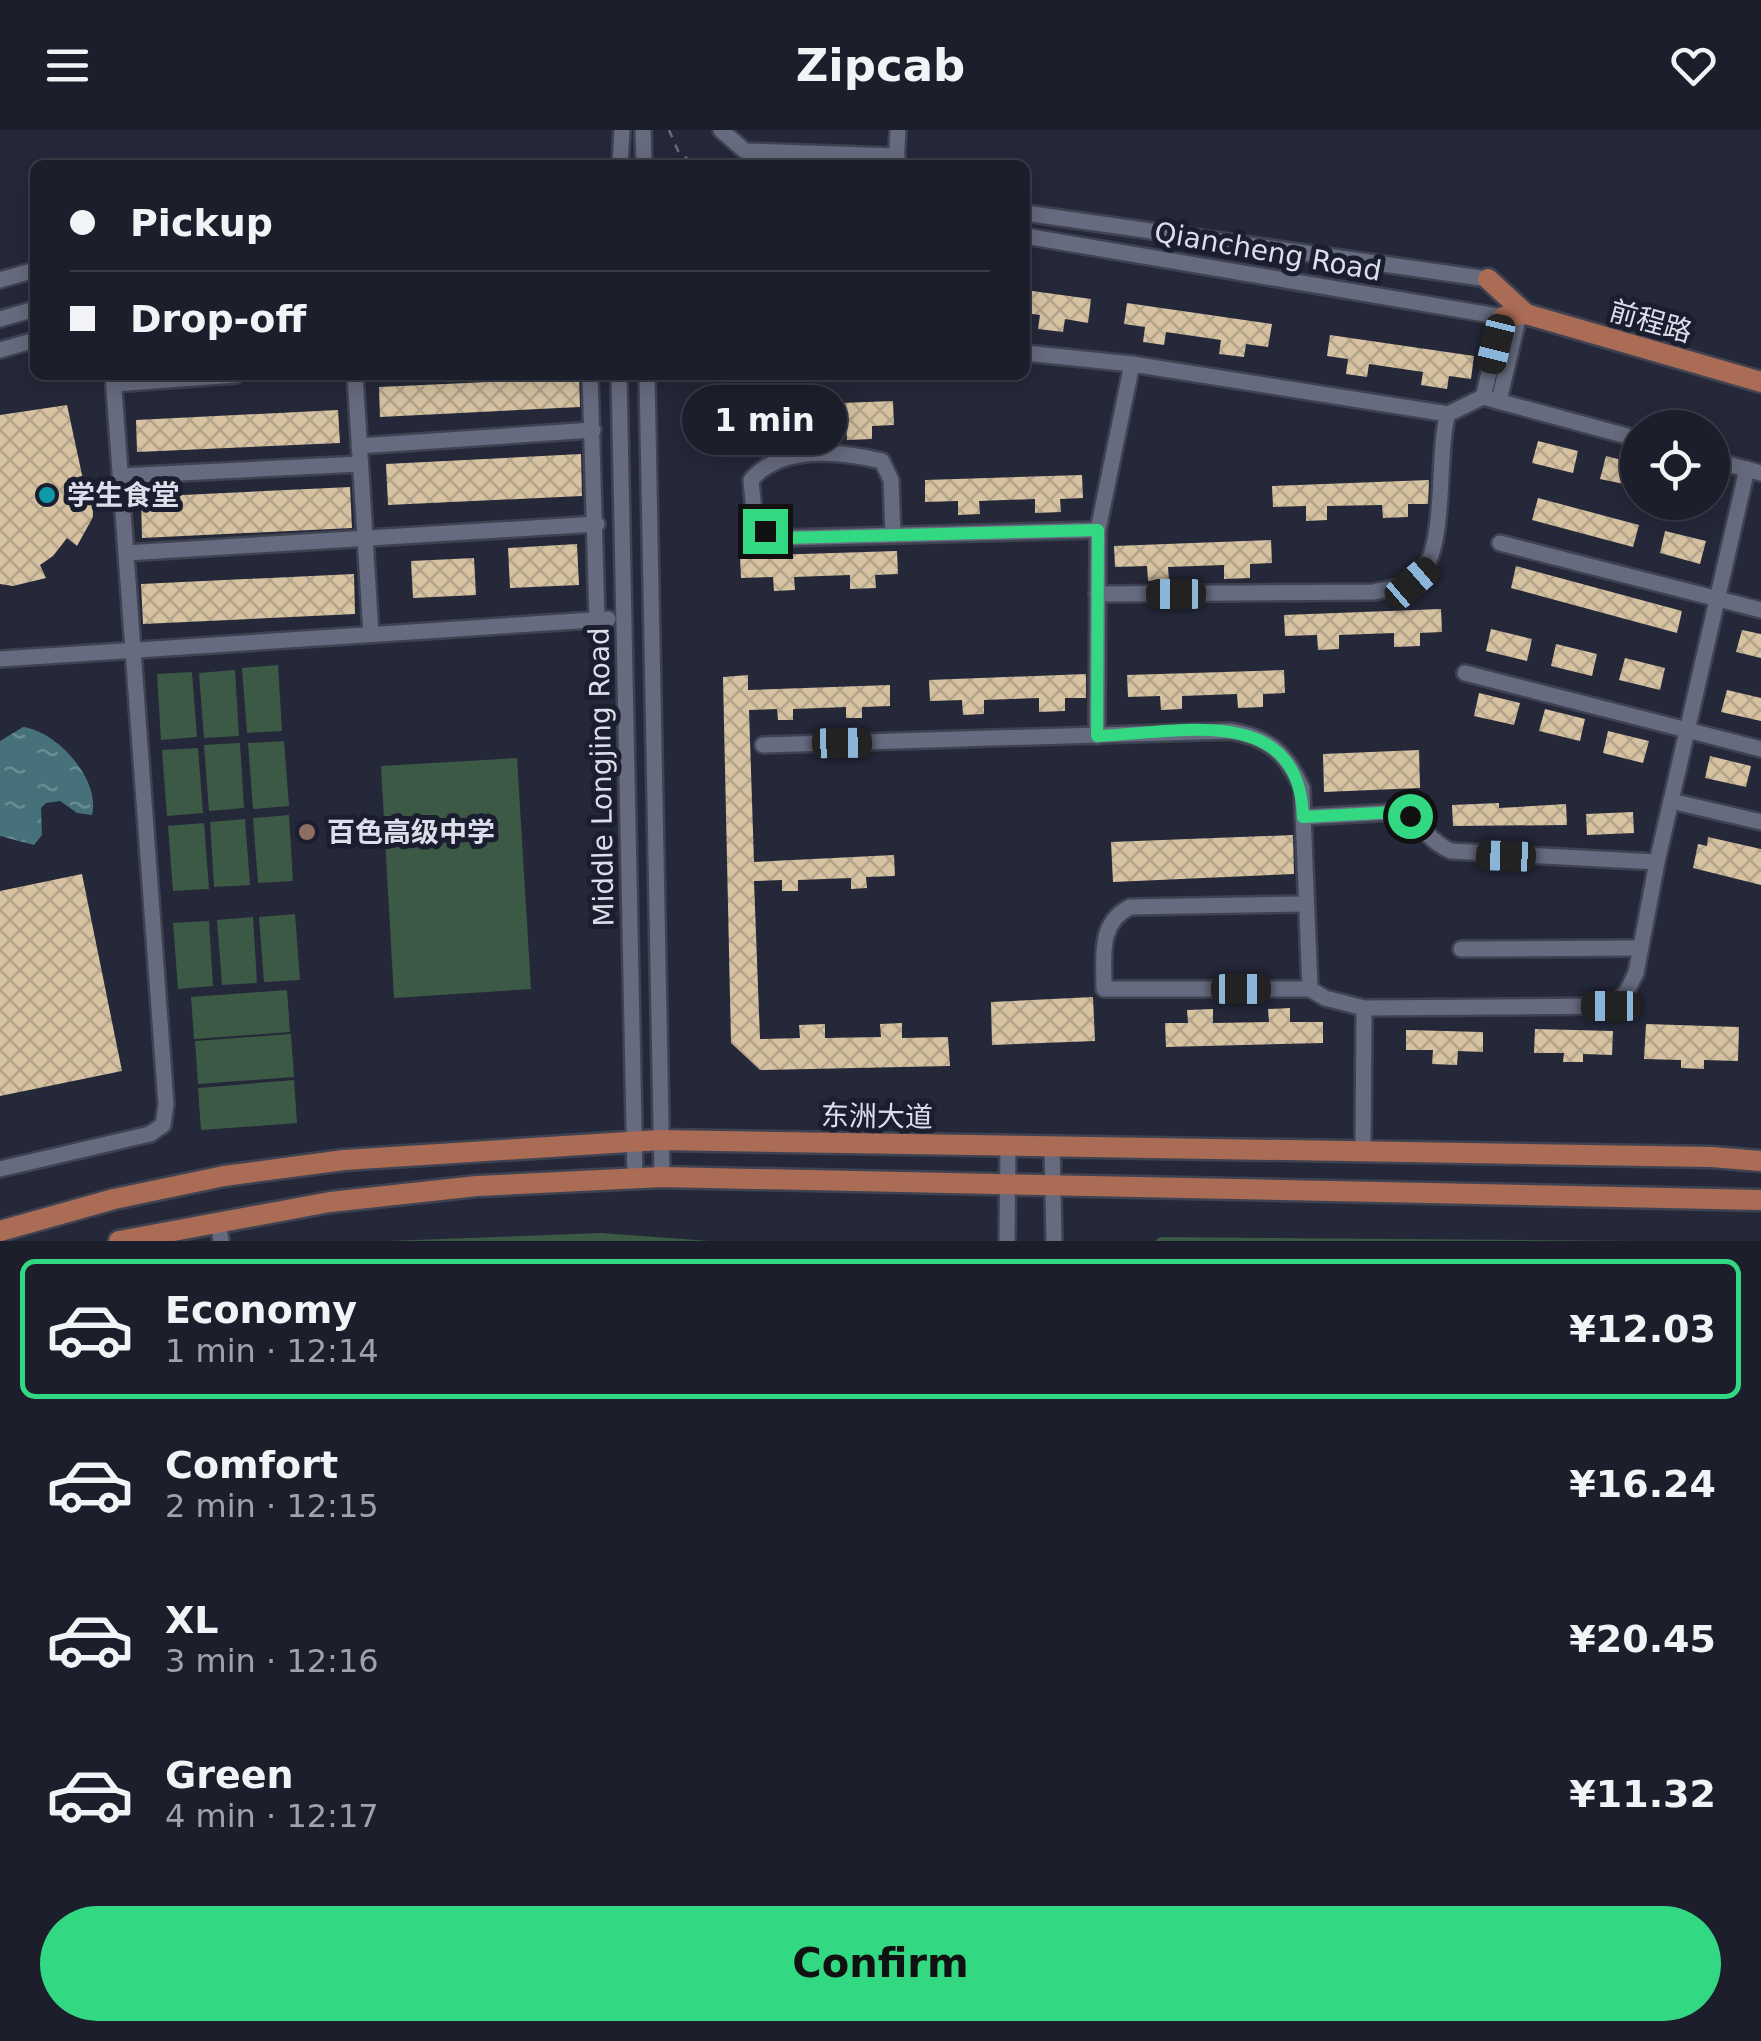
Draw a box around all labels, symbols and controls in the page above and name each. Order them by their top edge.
icon: menu [40,38,95,93]
icon: heart [1666,38,1721,93]
text: Zipcab [796,39,965,92]
text: Pickup [130,201,273,245]
street label: Qiancheng Road [1152,215,1384,288]
street label: 前程路 [1606,294,1696,349]
text: Drop-off [130,297,306,341]
car [1474,311,1518,377]
callout: 1 min [682,386,848,456]
text: 1 min [714,401,815,439]
map controls [1620,410,1730,520]
button: locate [1620,410,1730,520]
place label: 学生食堂 [67,479,179,512]
marker: 学生食堂 [36,484,58,506]
route end [743,509,788,554]
car [1380,552,1444,614]
car [1146,579,1206,609]
street label: Middle Longjing Road [582,627,621,927]
car [812,727,872,759]
route start [1388,794,1433,839]
place label: 百色高级中学 [327,816,495,849]
marker: 百色高级中学 [296,821,318,843]
car [1475,840,1537,872]
car [1211,974,1271,1004]
car [1581,991,1641,1021]
street label: 东洲大道 [821,1099,933,1134]
icon: car [45,1284,135,1374]
text: Economy [165,1288,357,1332]
text: ¥12.03 [1569,1307,1716,1351]
text: 1 min · 12:14 [165,1332,379,1370]
icon: car [45,1439,135,1529]
text: Comfort [165,1443,338,1487]
text: ¥16.24 [1569,1462,1716,1506]
text: 2 min · 12:15 [165,1487,379,1525]
icon: car [45,1594,135,1684]
text: XL [165,1598,219,1642]
text: ¥20.45 [1569,1617,1716,1661]
text: 3 min · 12:16 [165,1642,379,1680]
icon: car [45,1749,135,1839]
text: Green [165,1753,294,1797]
text: ¥11.32 [1569,1772,1716,1816]
text: 4 min · 12:17 [165,1797,379,1835]
button: Confirm [40,1906,1721,2021]

